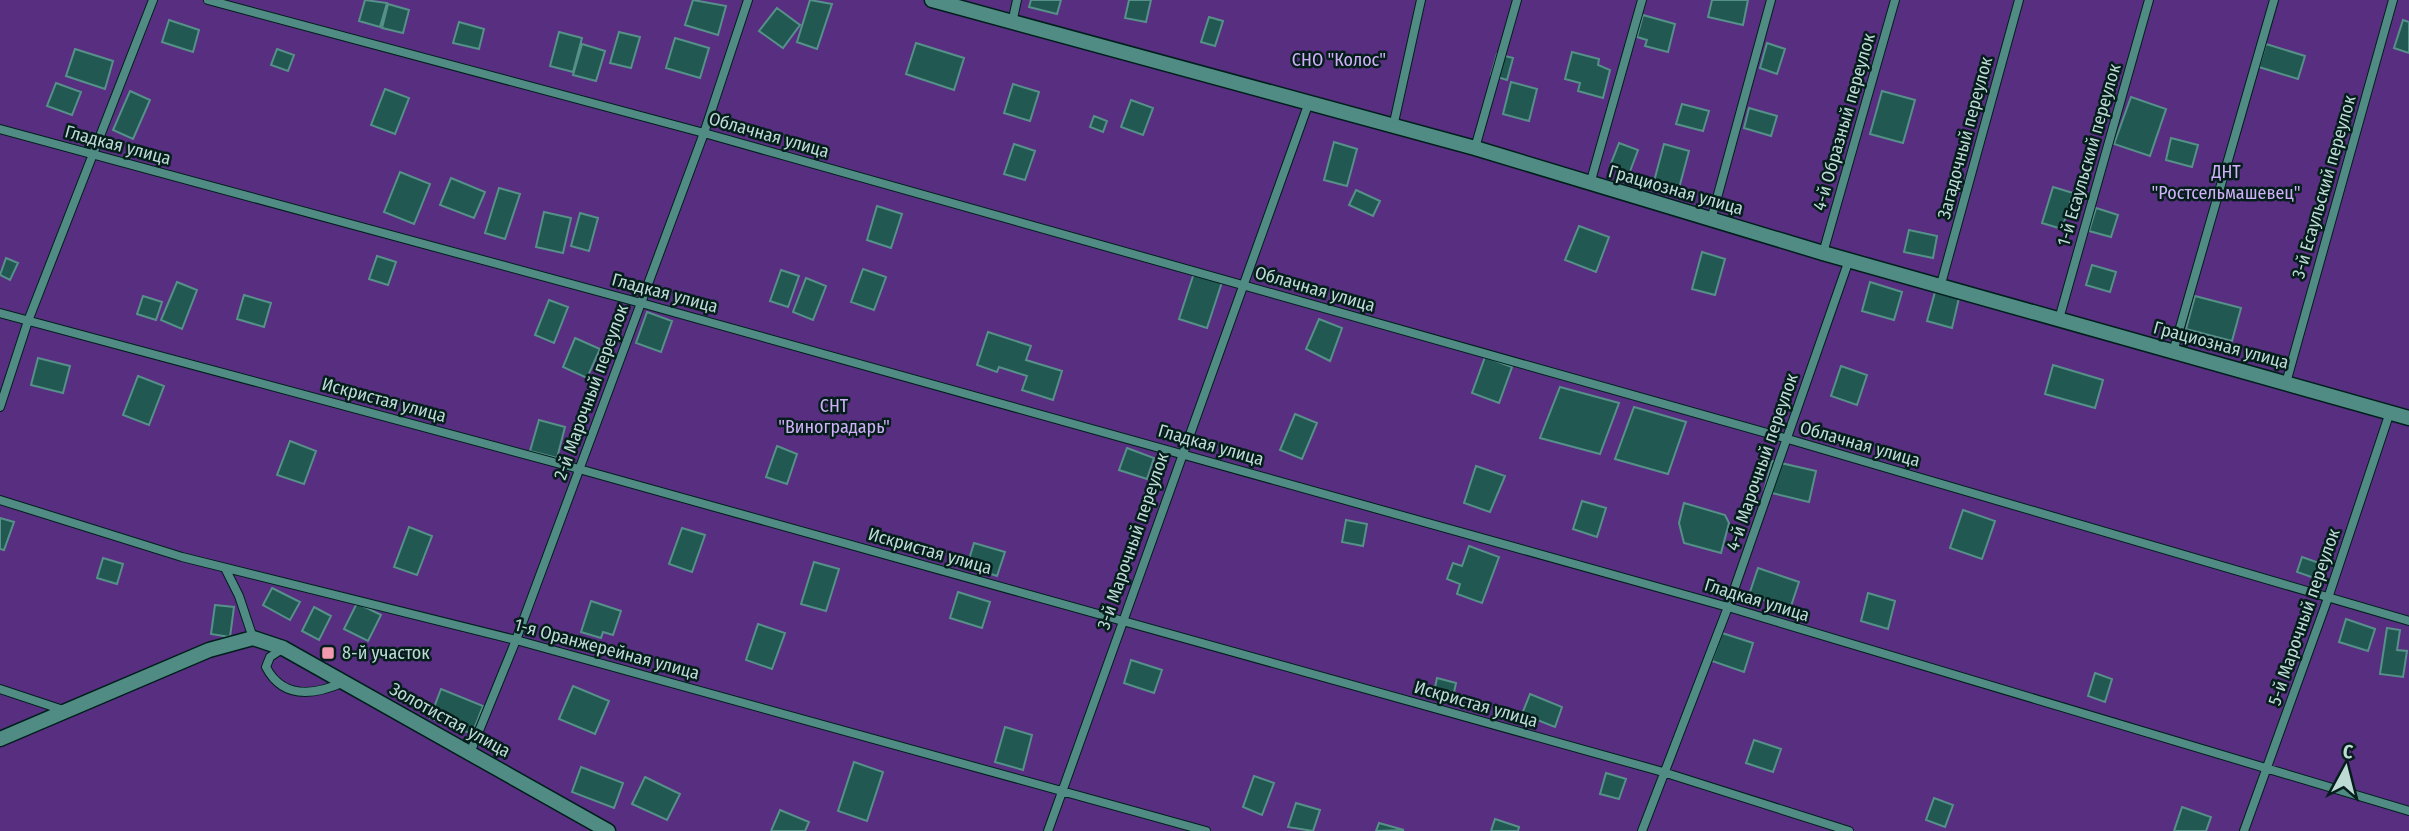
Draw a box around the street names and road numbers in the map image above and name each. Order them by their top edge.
street label: 4-й Образный переулок [1808,30,1880,213]
street label: Загадочный переулок [1933,54,1997,222]
street label: 1-й Есаульский переулок [2052,61,2126,249]
street label: 3-й Есаульский переулок [2287,92,2361,281]
street label: Облачная улица [706,107,832,163]
street label: Гладкая улица [63,120,174,170]
street label: Грациозная улица [1606,160,1746,220]
street label: Облачная улица [1252,261,1378,317]
street label: Гладкая улица [610,268,721,318]
street label: 2-й Марочный переулок [549,301,633,483]
street label: Грациозная улица [2151,316,2291,374]
street label: 4-й Марочный переулок [1721,370,1803,554]
street label: Искристая улица [319,373,449,427]
street label: Облачная улица [1797,416,1923,472]
street label: Гладкая улица [1156,419,1267,471]
street label: 3-й Марочный переулок [1092,449,1174,632]
street label: Искристая улица [866,523,995,579]
street label: 5-й Марочный переулок [2263,525,2345,708]
street label: Гладкая улица [1702,574,1812,626]
street label: 1-я Оранжерейная улица [512,614,702,684]
street label: Искристая улица [1412,676,1541,732]
street label: Золотистая улица [386,678,514,762]

